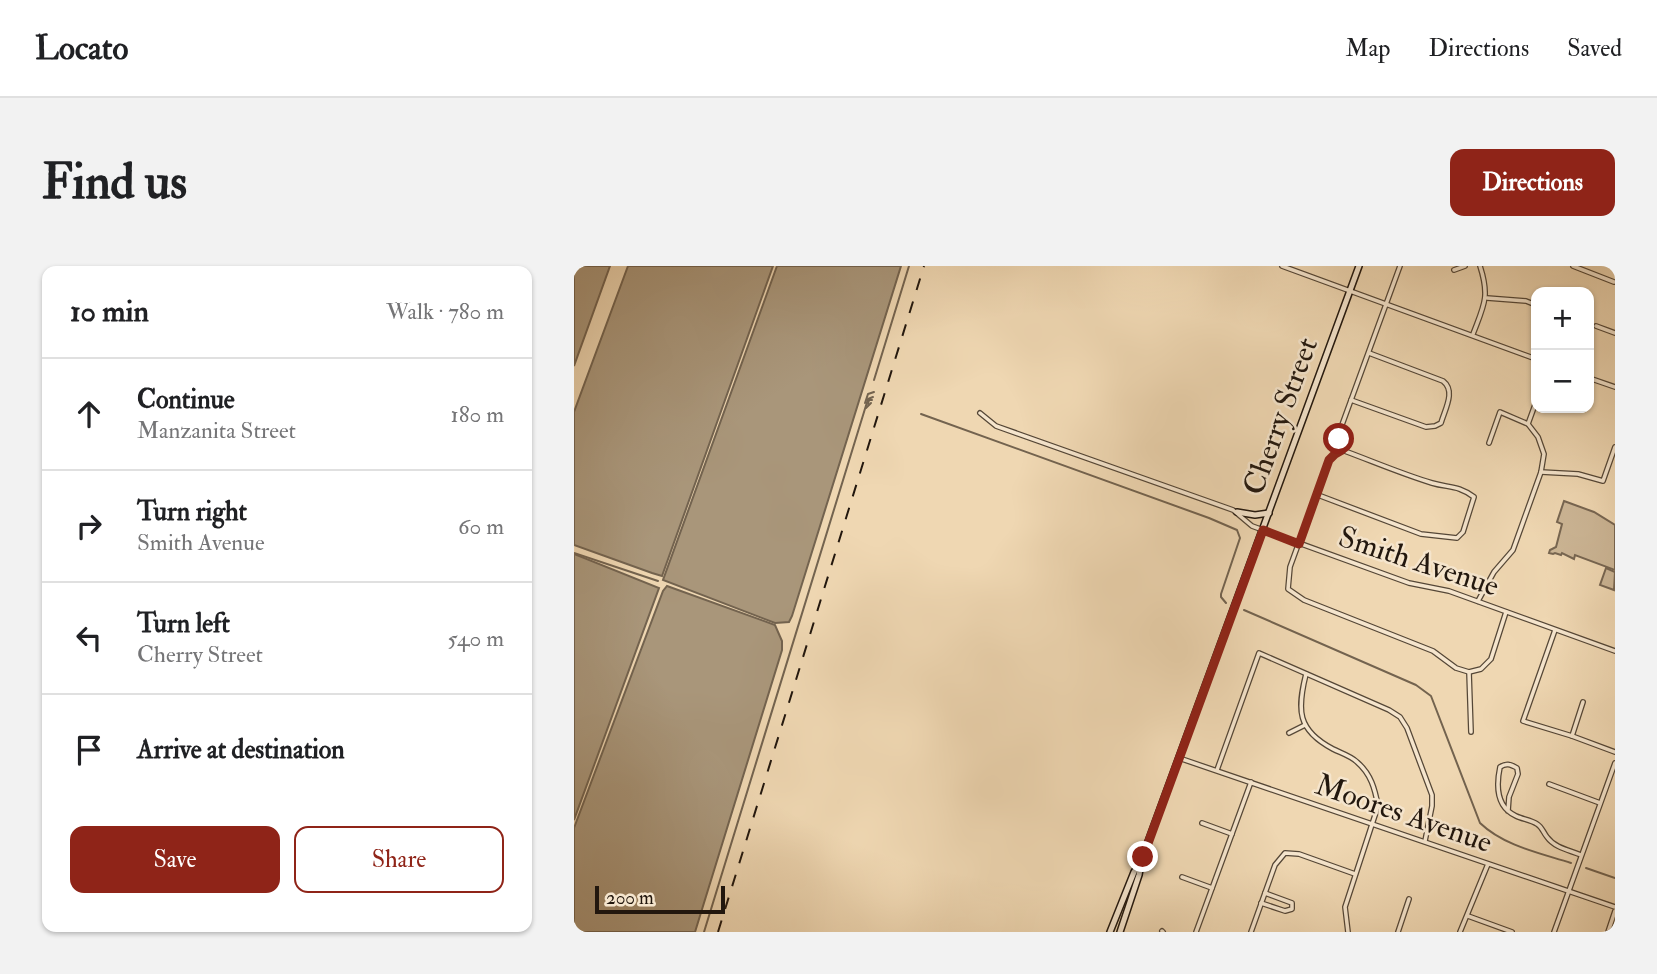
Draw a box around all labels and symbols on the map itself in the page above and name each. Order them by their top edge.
street label: Cherry Street [1235,332,1326,500]
route start [1323,423,1354,454]
street label: Smith Avenue [1334,518,1504,605]
street label: Moores Avenue [1311,766,1497,861]
route end [1127,841,1158,872]
scale bar [595,883,724,915]

